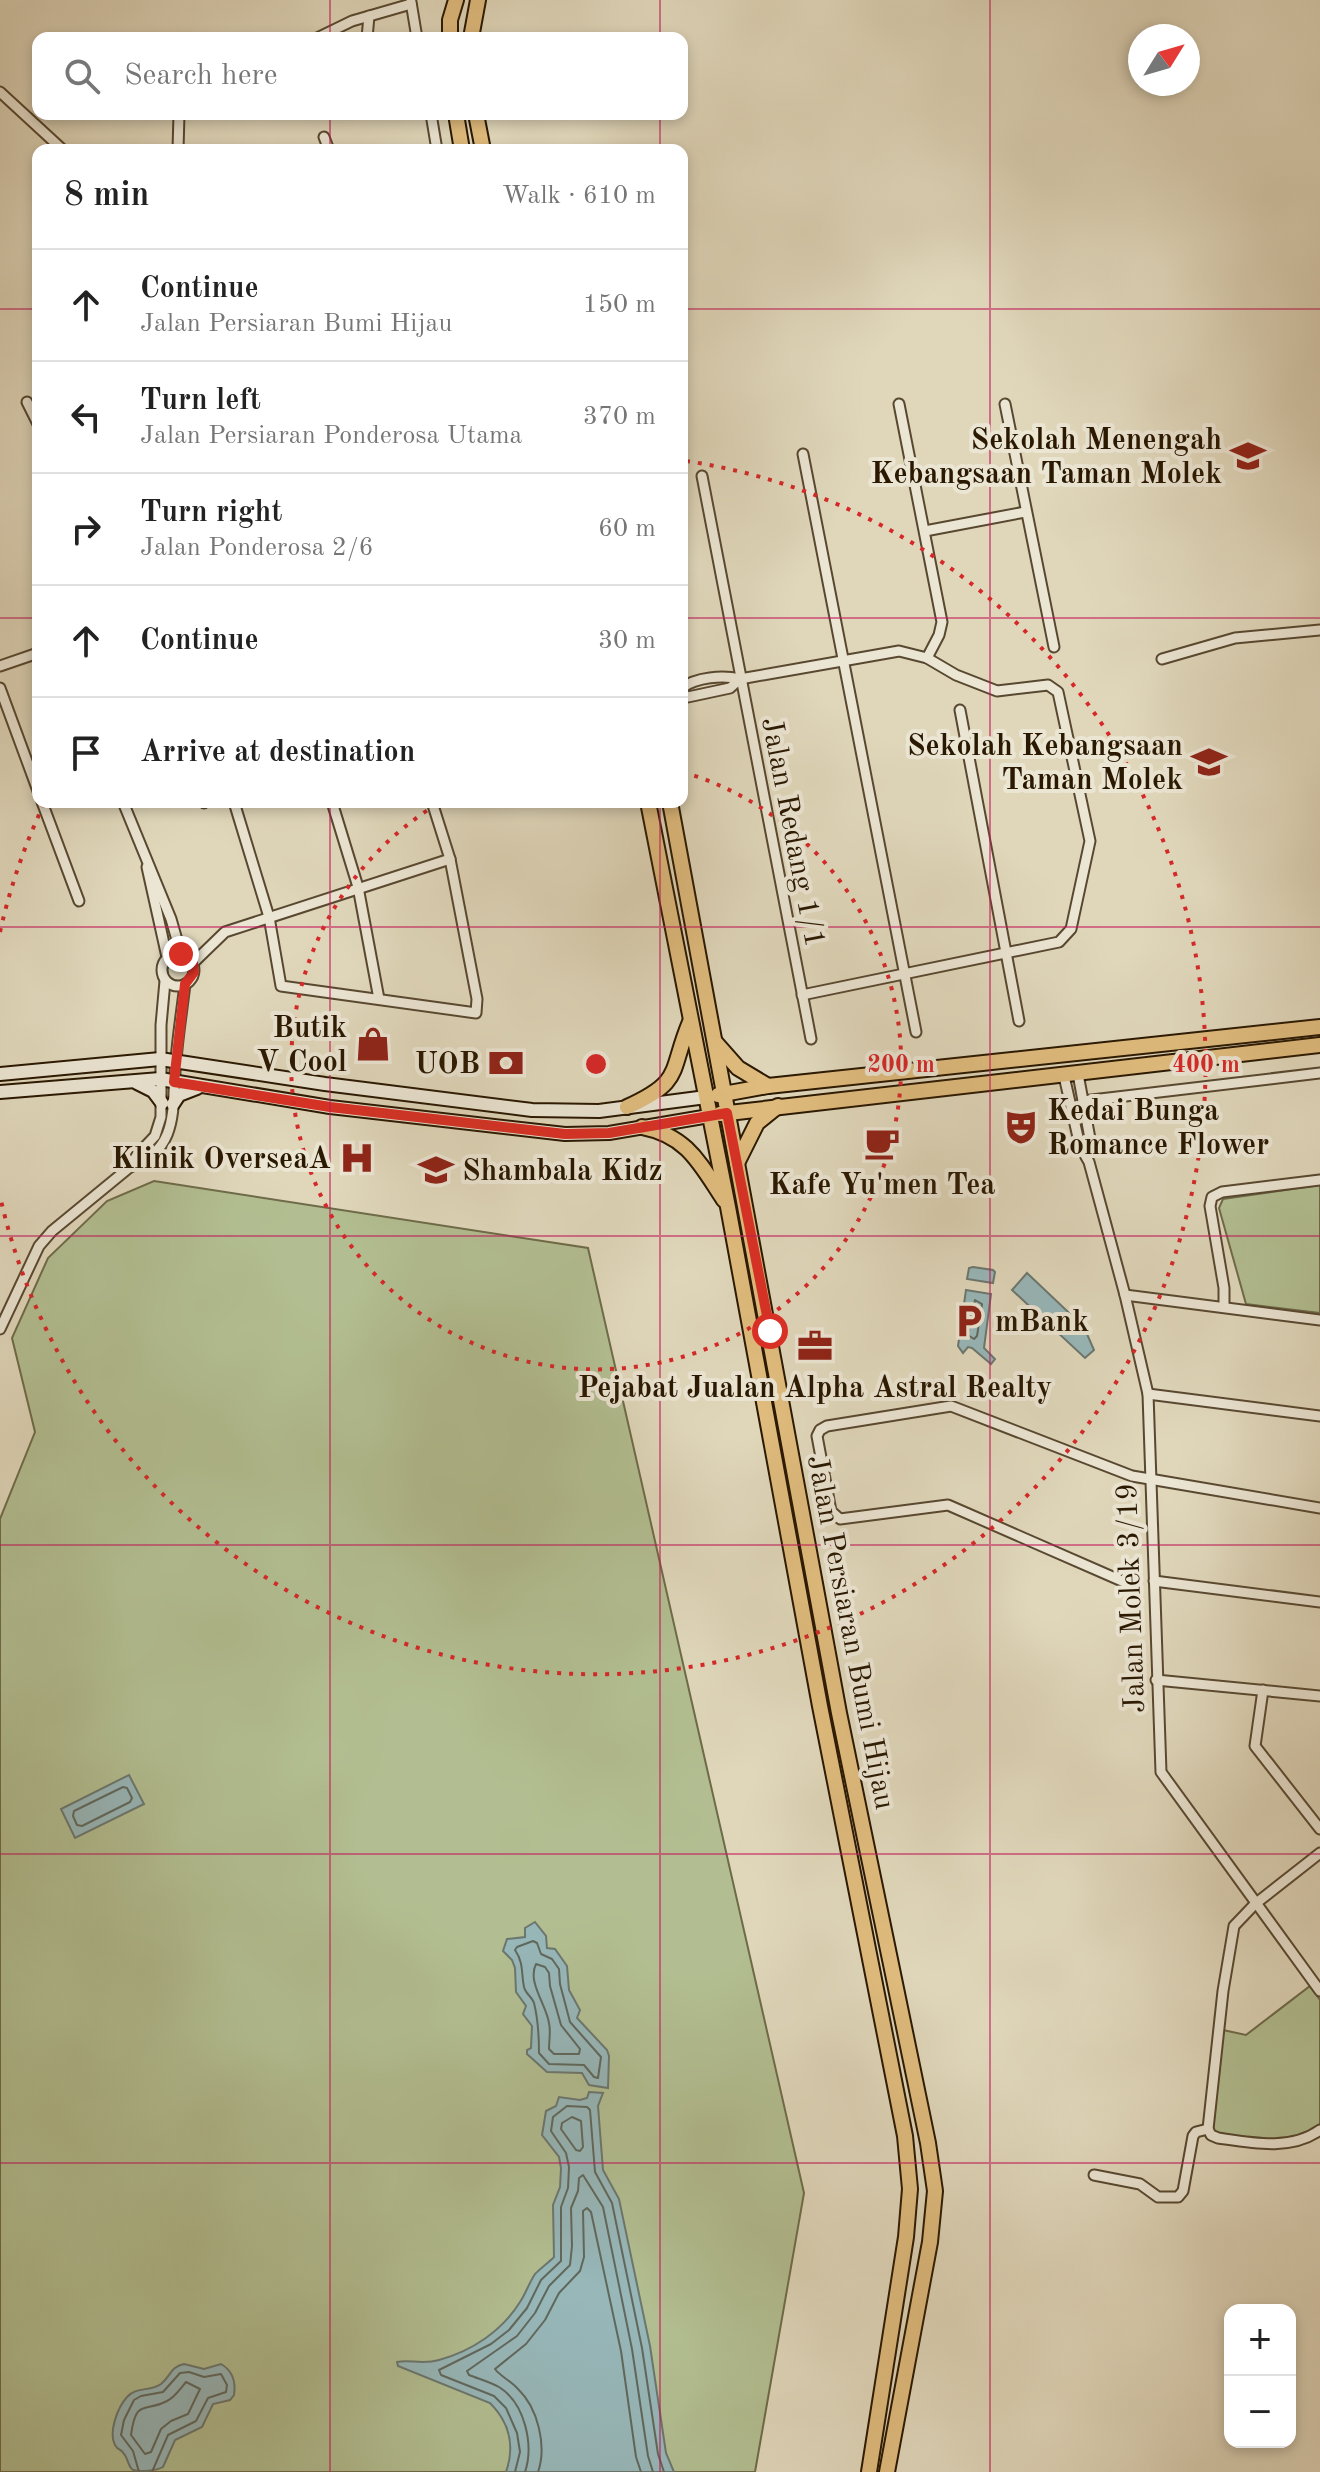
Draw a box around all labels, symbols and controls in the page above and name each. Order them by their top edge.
north arrow [1128,24,1200,96]
search box [32,32,688,120]
icon: search [60,54,104,98]
text: Search here [124,61,278,91]
text: 8 min [64,179,149,213]
text: Walk · 610 m [502,183,656,209]
text: Continue [140,274,259,304]
icon: ahead [64,283,108,327]
text: 150 m [583,292,656,318]
text: Jalan Persiaran Bumi Hijau [140,311,452,337]
text: Turn left [140,386,261,416]
icon: left [64,395,108,439]
text: 370 m [583,404,656,430]
text: Jalan Persiaran Ponderosa Utama [140,423,522,449]
place label: Sekolah Menengah Kebangsaan Taman Molek [870,426,1222,490]
school or university icon: Sekolah Menengah Kebangsaan Taman Molek [1229,437,1267,475]
text: Turn right [140,498,282,528]
icon: right [64,507,108,551]
text: 60 m [598,516,656,542]
text: Jalan Ponderosa 2/6 [140,535,374,561]
icon: ahead [64,619,108,663]
text: Continue [140,626,259,656]
text: 30 m [598,628,656,654]
street label: Jalan Redang 1/1 [755,715,829,950]
icon: arrive [64,731,108,775]
place label: Sekolah Kebangsaan Taman Molek [907,732,1183,796]
text: Arrive at destination [140,738,415,768]
school or university icon: Sekolah Kebangsaan Taman Molek [1190,743,1228,781]
route end [163,936,199,972]
place label: Butik V Cool [256,1014,347,1078]
shop icon: Butik V Cool [354,1025,392,1063]
bank icon: UOB [487,1044,525,1082]
place label: UOB [414,1050,480,1080]
centre of rings [582,1050,610,1078]
text: 200 m [867,1054,935,1078]
text: 400 m [1172,1054,1240,1078]
place label: Kedai Bunga Romance Flower [1047,1097,1269,1161]
theatre icon: Kedai Bunga Romance Flower [1002,1108,1040,1146]
cafe icon: Kafe Yu'men Tea [863,1124,901,1162]
hospital icon: Klinik OverseaA [338,1139,376,1177]
place label: Klinik OverseaA [111,1145,331,1175]
school or university icon: Shambala Kidz [417,1151,455,1189]
place label: Shambala Kidz [462,1157,663,1187]
place label: Kafe Yu'men Tea [768,1171,996,1201]
parking icon: mBank [950,1302,988,1340]
place label: mBank [995,1308,1089,1338]
route start [752,1313,788,1349]
office icon: Pejabat Jualan Alpha Astral Realty [796,1327,834,1365]
place label: Pejabat Jualan Alpha Astral Realty [578,1374,1052,1404]
street label: Jalan Persiaran Bumi Hijau [801,1453,899,1812]
street label: Jalan Molek 3/19 [1113,1482,1151,1713]
map controls [1224,2304,1296,2448]
button: + [1224,2304,1296,2376]
button: − [1224,2376,1296,2448]

